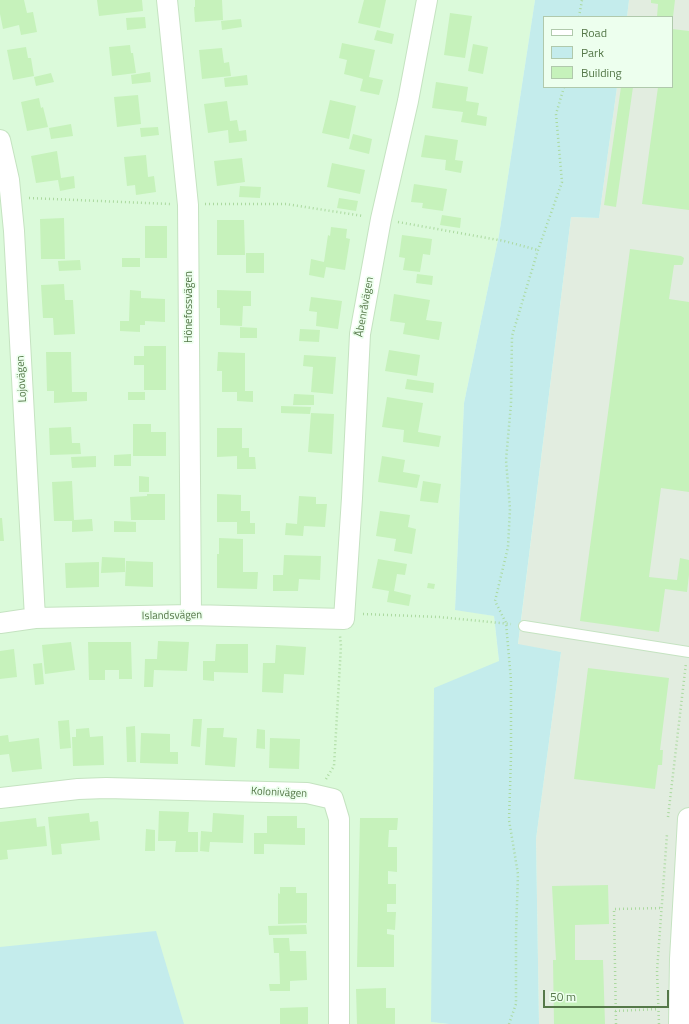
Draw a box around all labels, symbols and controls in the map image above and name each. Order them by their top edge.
legend [543,16,673,88]
text: Road [581,23,607,42]
text: Park [581,43,604,62]
text: Building [581,63,622,82]
street label: Hönefossvägen [182,271,196,343]
street label: Åbenråvägen [353,276,377,338]
street label: Lojovägen [14,355,30,403]
street label: Islandsvägen [142,609,202,623]
street label: Kolonivägen [250,785,308,801]
scale bar [545,982,671,1008]
text: 50 m [550,987,576,1006]

